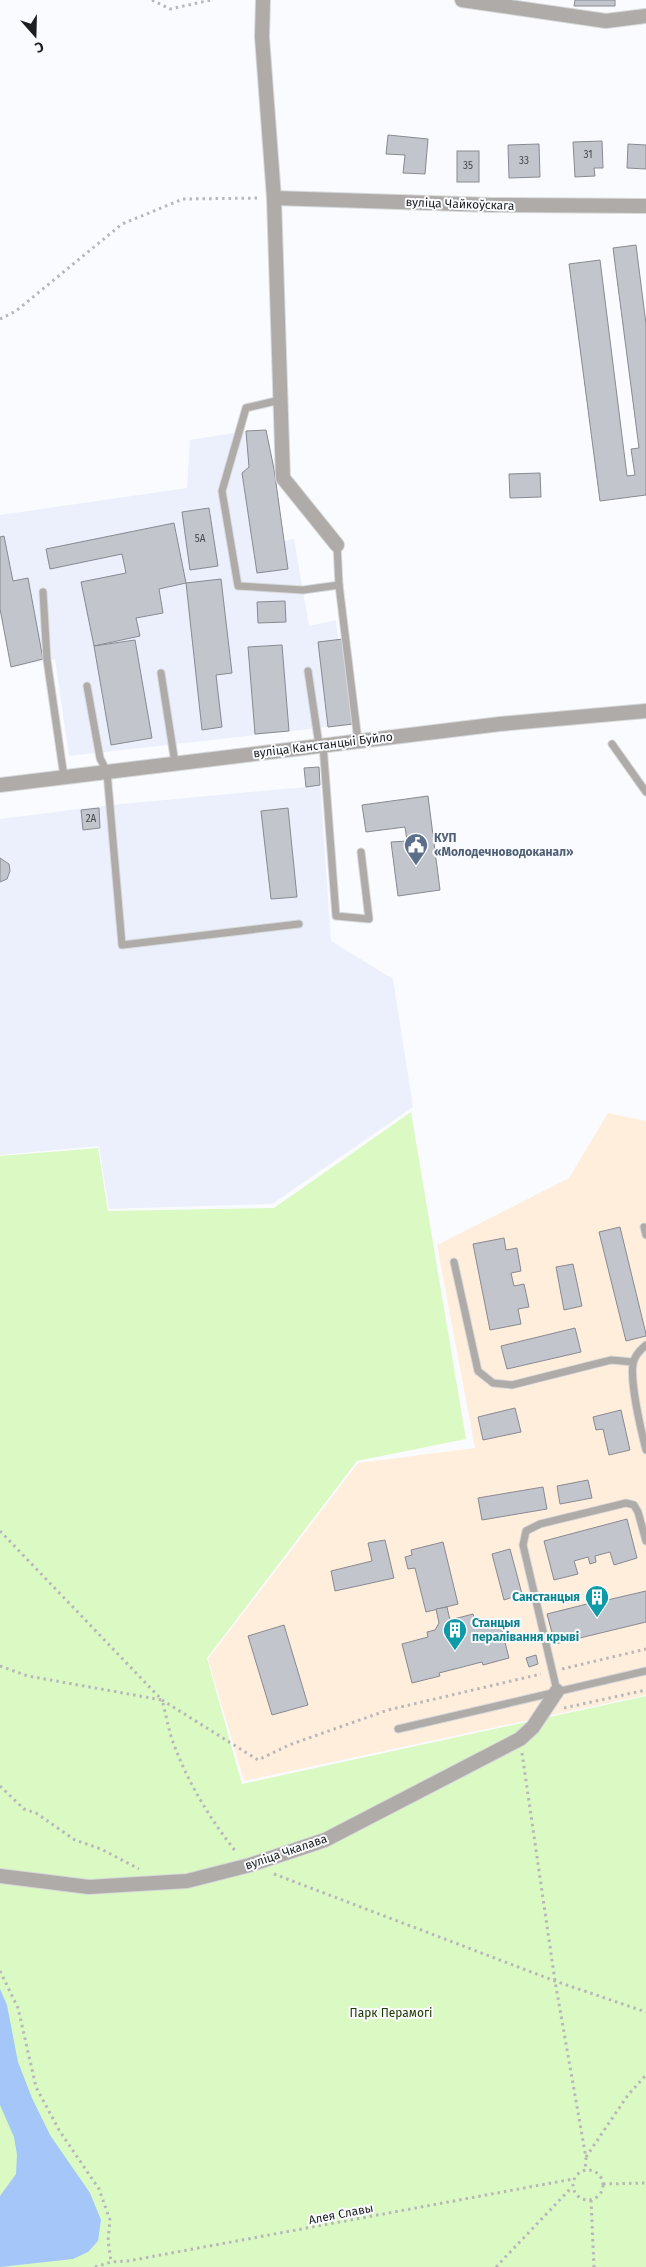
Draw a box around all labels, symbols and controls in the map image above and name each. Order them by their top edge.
north arrow [10,10,60,60]
text: С [33,37,46,56]
house number: 31 [583,149,593,161]
house number: 33 [519,155,529,167]
house number: 35 [463,160,473,172]
street label: вуліца Чайкоўскага [405,195,515,213]
house number: 5А [195,533,206,545]
street label: вуліца Канстанцыі Буйло [252,729,394,761]
house number: 2А [86,813,97,825]
place label: КУП «Молодечноводоканал» [434,831,574,859]
public building icon: КУП «Молодечноводоканал» [403,832,429,866]
building icon: Санстанцыя [584,1584,610,1618]
place label: Санстанцыя [512,1590,580,1604]
place label: Станцыя пералівання крыві [472,1616,579,1644]
building icon: Станцыя пералівання крыві [442,1617,468,1651]
street label: вуліца Чкалава [243,1831,329,1873]
park label: Парк Перамогі [350,2006,432,2020]
street label: Алея Славы [307,2201,375,2227]

